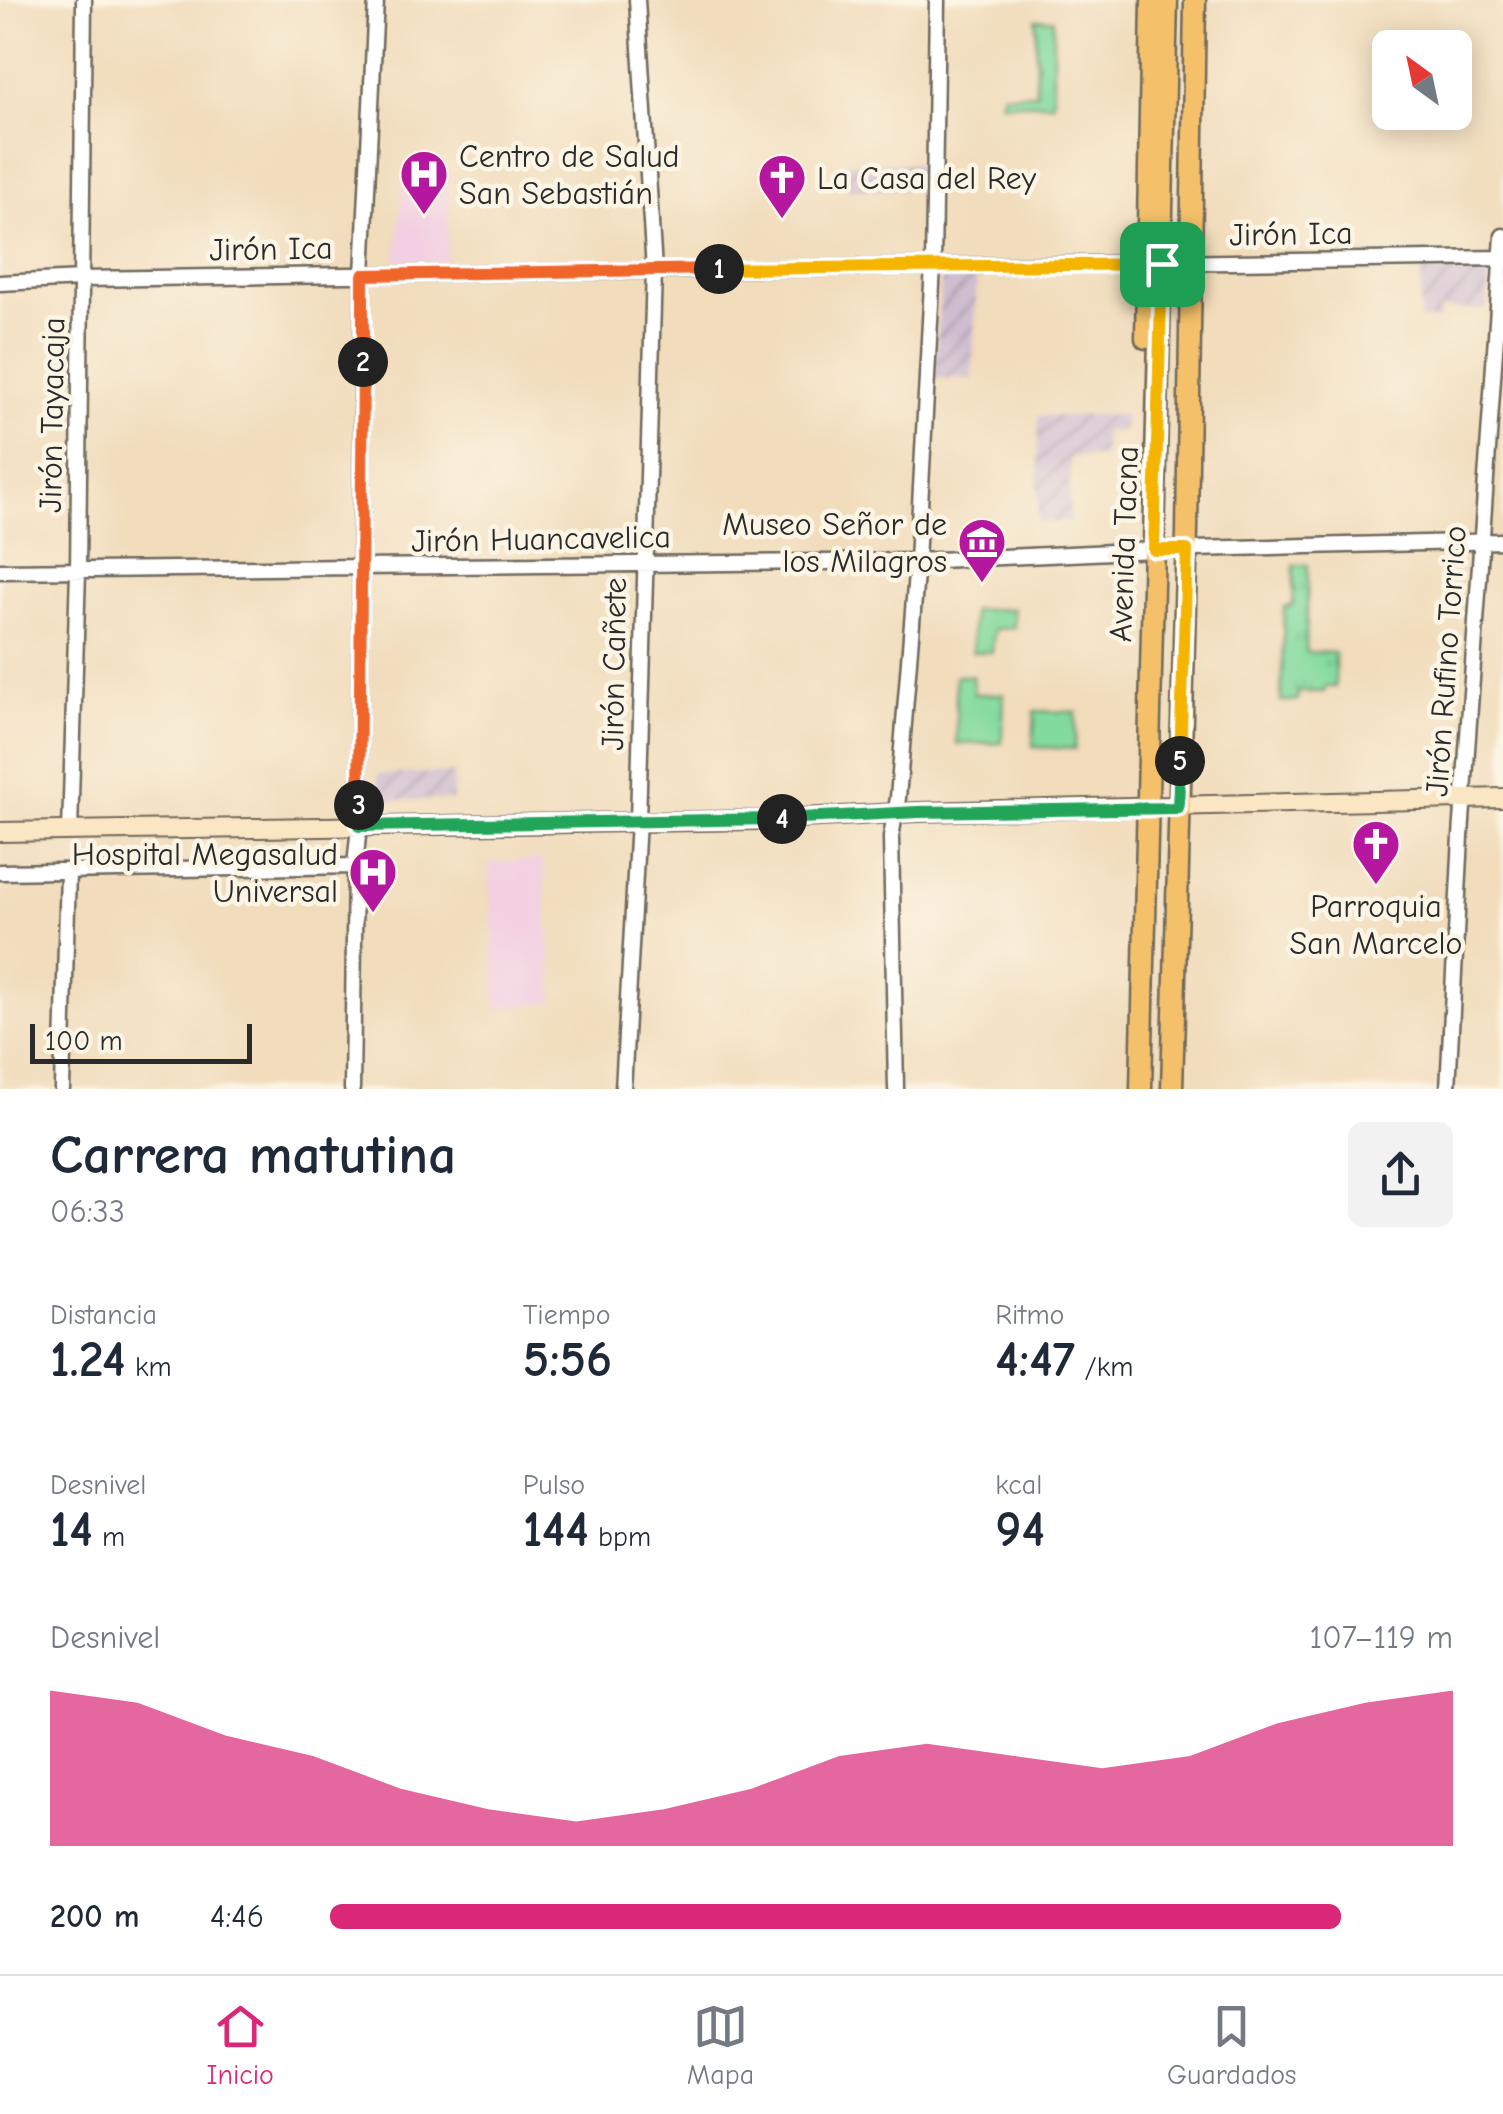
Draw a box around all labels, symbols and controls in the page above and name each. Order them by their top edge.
north arrow [1372,30,1472,130]
map controls [1372,30,1472,130]
place label: Centro de Salud San Sebastián [459,138,679,212]
hospital icon: Centro de Salud San Sebastián [398,148,450,216]
church icon: La Casa del Rey [756,152,808,220]
place label: La Casa del Rey [817,160,1037,197]
street label: Jirón Ica [1229,214,1353,254]
pin [1120,222,1205,307]
street label: Jirón Ica [209,229,333,269]
icon: arrive [1135,237,1190,292]
pin: 1 [694,244,744,294]
text: 1 [713,253,725,285]
street label: Jirón Tayacaja [32,317,72,513]
pin: 2 [338,337,388,387]
text: 2 [356,346,370,378]
street label: Avenida Tacna [1102,445,1146,643]
place label: Museo Señor de los Milagros [722,506,947,580]
museum icon: Museo Señor de los Milagros [956,516,1008,584]
street label: Jirón Huancavelica [411,518,671,560]
street label: Jirón Rufino Torrico [1418,524,1474,798]
street label: Jirón Cañete [594,577,634,751]
pin: 5 [1155,736,1205,786]
text: 5 [1173,745,1187,777]
pin: 3 [334,780,384,830]
text: 3 [352,789,366,821]
pin: 4 [757,794,807,844]
text: 4 [775,803,789,835]
church icon: Parroquia San Marcelo [1350,818,1402,886]
place label: Hospital Megasalud Universal [72,836,338,910]
hospital icon: Hospital Megasalud Universal [347,846,399,914]
place label: Parroquia San Marcelo [1289,888,1463,962]
scale bar [30,1019,252,1064]
text: 100 m [45,1025,123,1057]
button: share [1348,1122,1453,1227]
text: Carrera matutina [50,1123,456,1187]
text: 06:33 [50,1193,125,1230]
text: Distancia [50,1299,157,1331]
text: Tiempo [523,1299,611,1331]
text: Ritmo [995,1299,1064,1331]
text: 1.24 [50,1331,126,1389]
text: 5:56 [523,1331,612,1389]
text: 4:47 [995,1331,1075,1389]
text: km [126,1351,172,1383]
text: /km [1075,1351,1133,1383]
text: Desnivel [50,1469,146,1501]
text: Pulso [523,1469,585,1501]
text: kcal [995,1469,1042,1501]
text: 14 [50,1501,93,1559]
text: 144 [523,1501,589,1559]
text: 94 [995,1501,1045,1559]
text: m [93,1521,125,1553]
text: bpm [589,1521,651,1553]
text: Desnivel [50,1619,160,1656]
text: 107–119 m [1310,1619,1453,1656]
text: 200 m [50,1898,139,1935]
text: 4:46 [210,1898,264,1935]
tab: Inicio [206,1999,274,2091]
tab: Mapa [687,1999,754,2091]
tab: Guardados [1167,1999,1297,2091]

